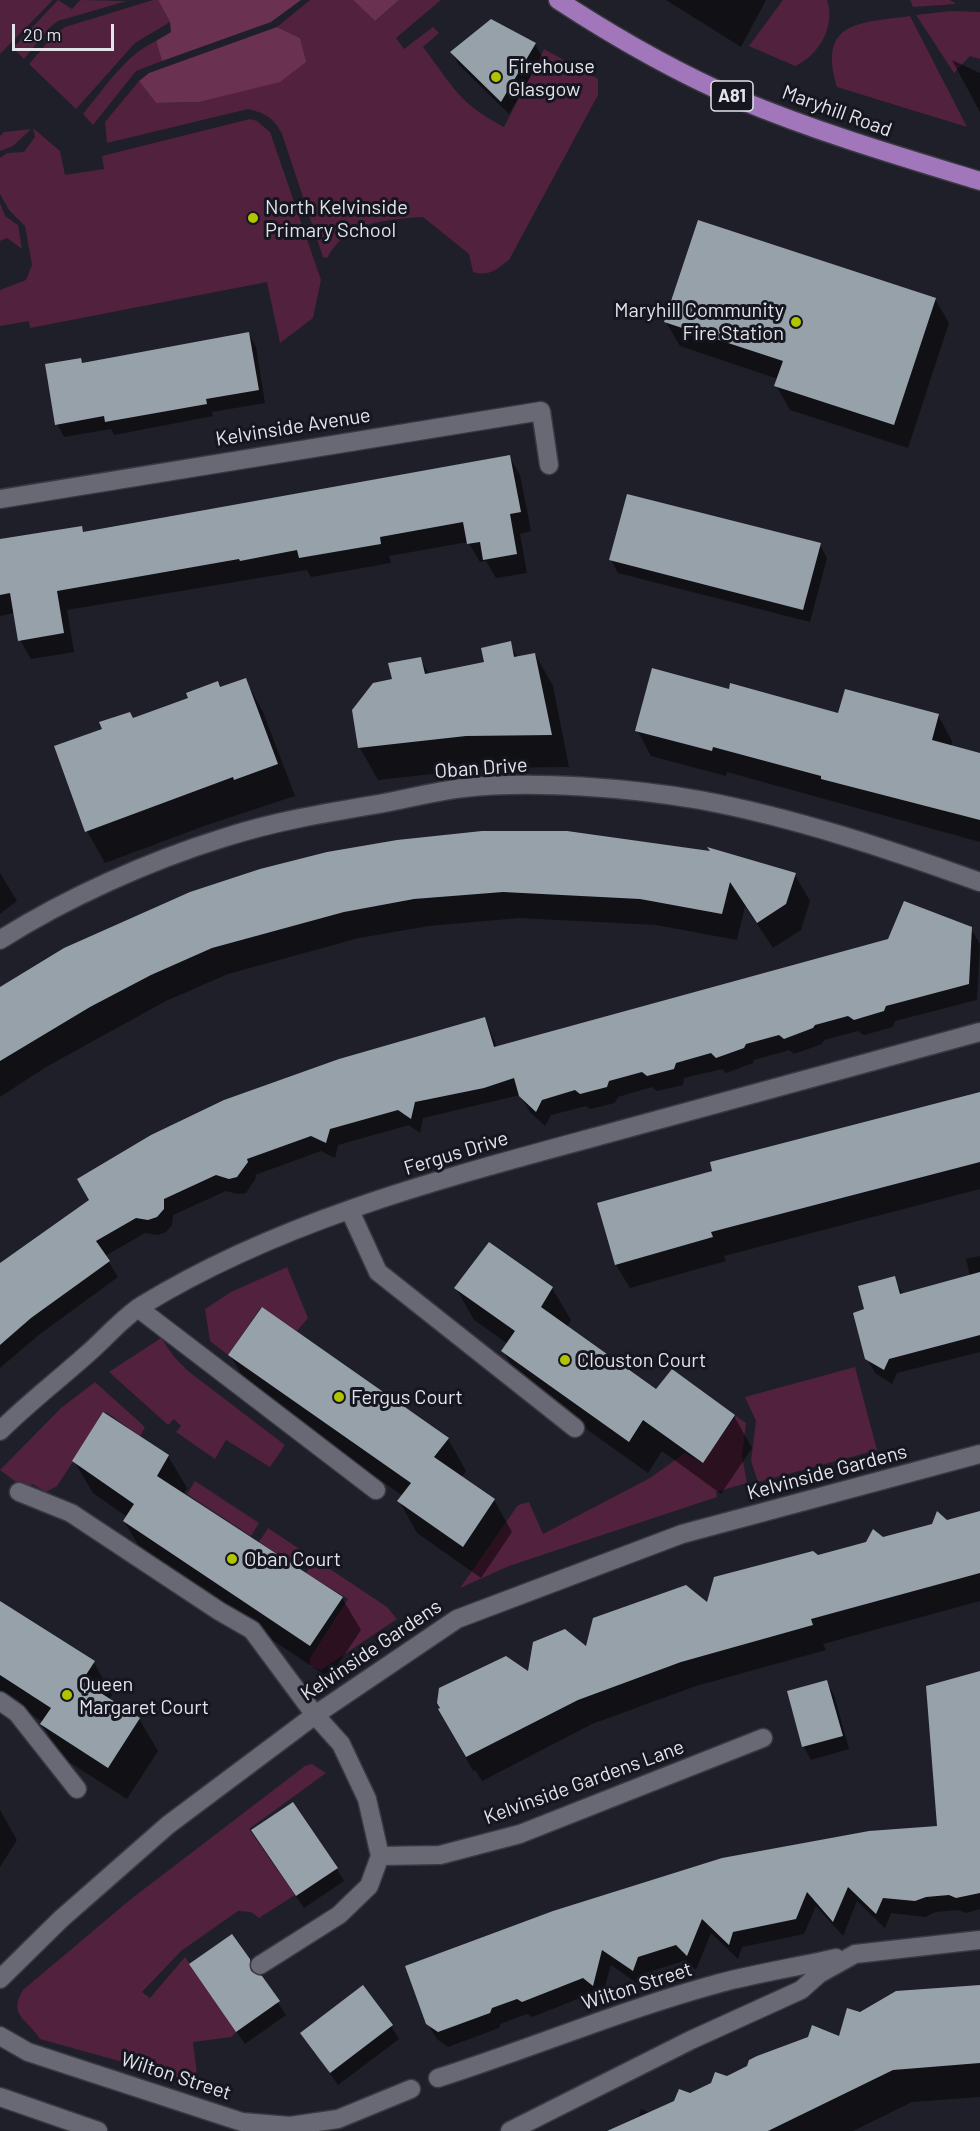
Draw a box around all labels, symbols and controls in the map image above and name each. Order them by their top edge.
scale bar [15,12,117,50]
text: 20 m [23,23,61,45]
place label: Firehouse Glasgow [508,54,595,101]
marker: Firehouse Glasgow [489,70,503,84]
street label: Maryhill Road [779,80,895,142]
road number: A81 [711,81,753,111]
place label: North Kelvinside Primary School [265,195,408,242]
marker: North Kelvinside Primary School [246,211,260,225]
place label: Maryhill Community Fire Station [614,298,784,345]
marker: Maryhill Community Fire Station [789,315,803,329]
street label: Kelvinside Avenue [214,403,372,451]
street label: Oban Drive [434,753,528,783]
street label: Fergus Drive [401,1126,511,1180]
place label: Clouston Court [577,1348,706,1372]
marker: Clouston Court [558,1353,572,1367]
place label: Fergus Court [351,1385,463,1409]
marker: Fergus Court [332,1390,346,1404]
street label: Kelvinside Gardens [745,1439,909,1505]
place label: Oban Court [244,1547,341,1571]
marker: Oban Court [225,1552,239,1566]
street label: Kelvinside Gardens [296,1594,446,1706]
place label: Queen Margaret Court [79,1672,209,1719]
marker: Queen Margaret Court [60,1688,74,1702]
street label: Kelvinside Gardens Lane [481,1735,687,1829]
street label: Wilton Street [579,1957,695,2015]
street label: Wilton Street [118,2047,234,2105]

